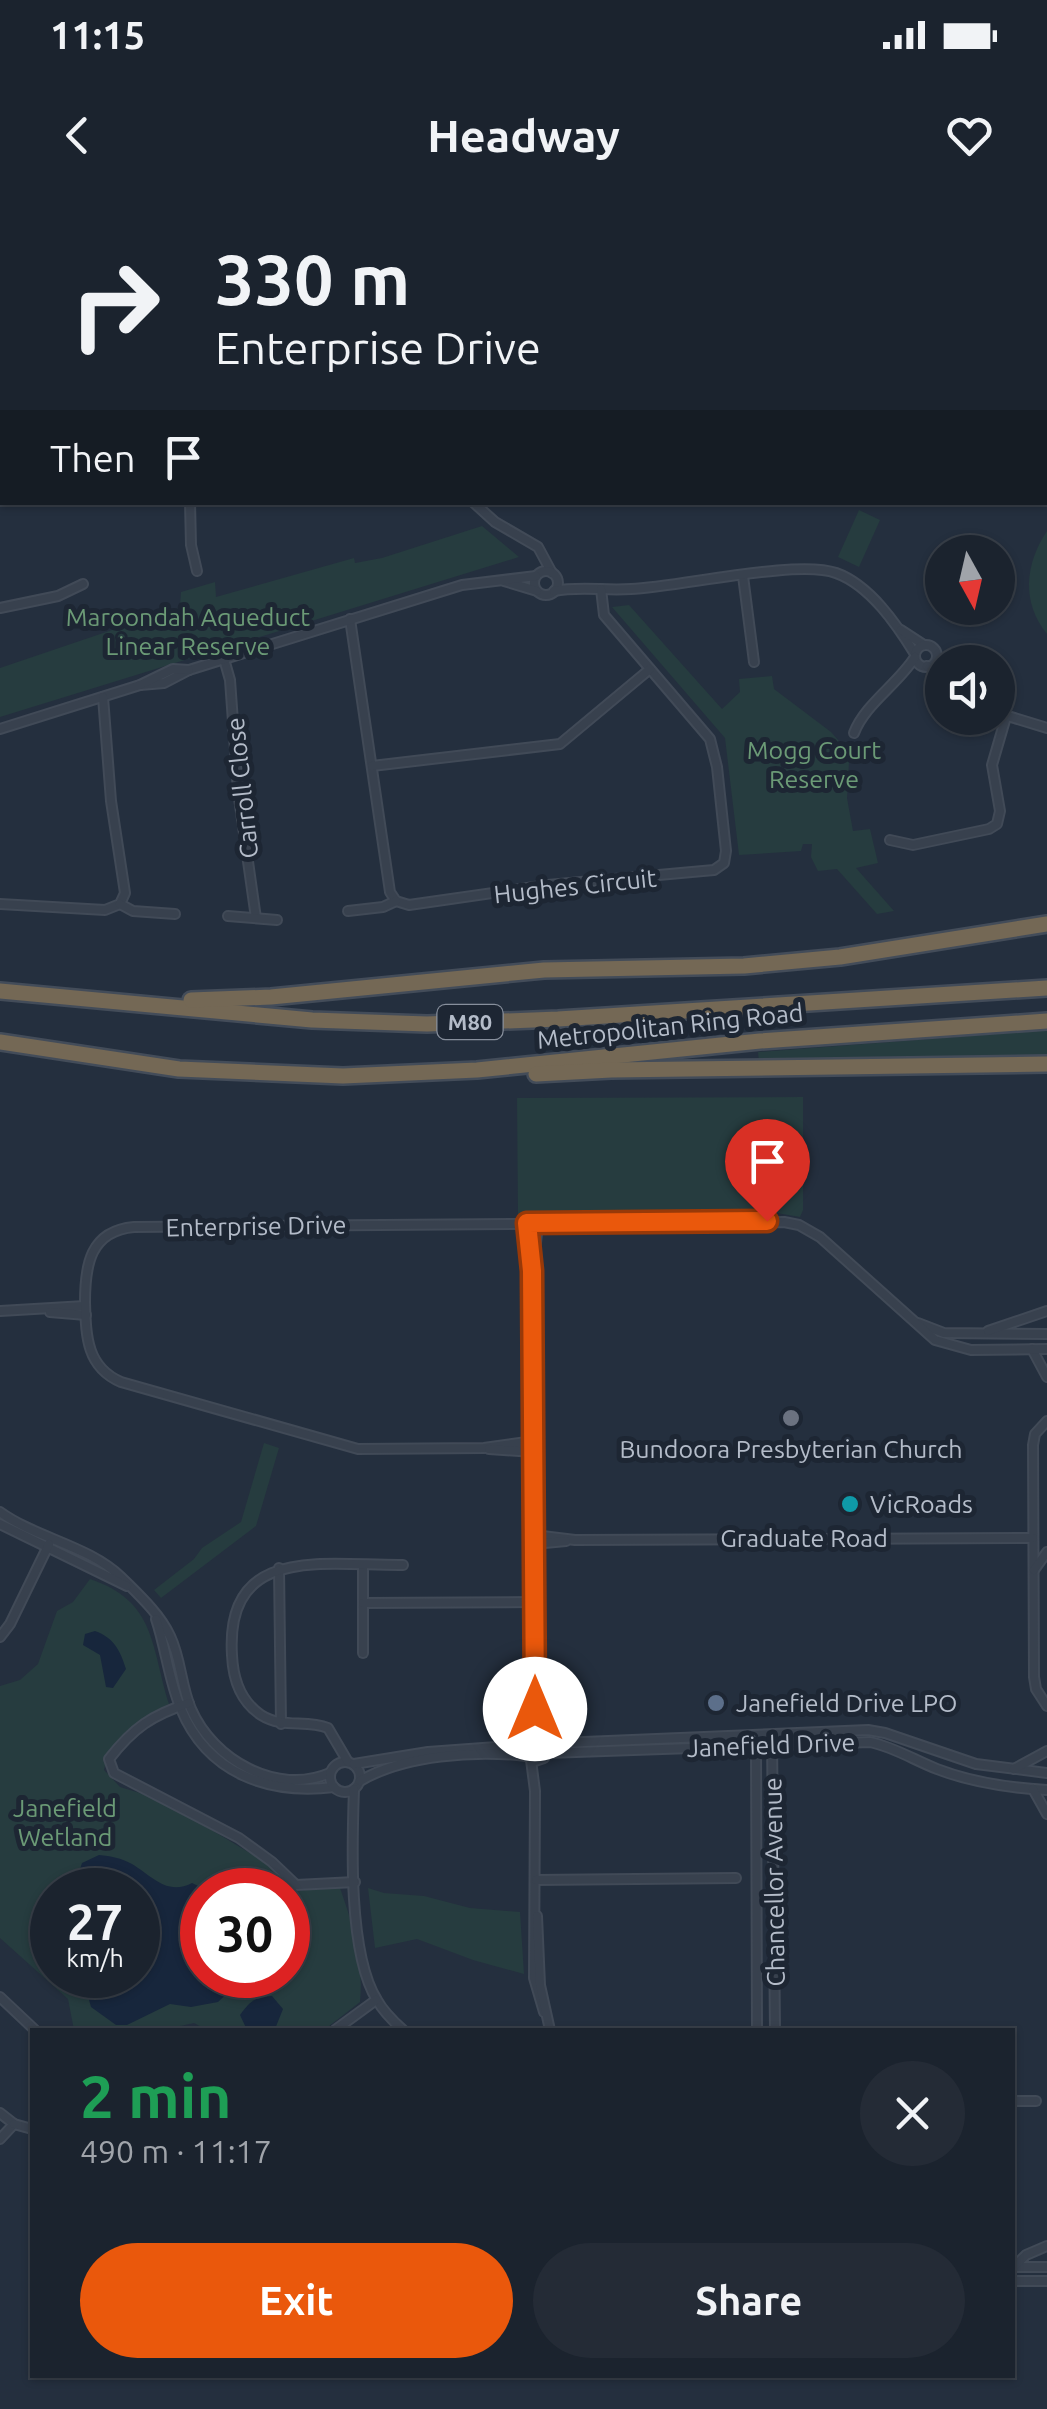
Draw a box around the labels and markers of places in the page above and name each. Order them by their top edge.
pin [725,1119,810,1222]
marker: Bundoora Presbyterian Church [780,1407,802,1429]
place label: Bundoora Presbyterian Church [619,1435,963,1463]
place label: VicRoads [870,1490,973,1518]
marker: VicRoads [839,1493,861,1515]
place label: Janefield Drive LPO [736,1689,957,1717]
marker: Janefield Drive LPO [705,1692,727,1714]

